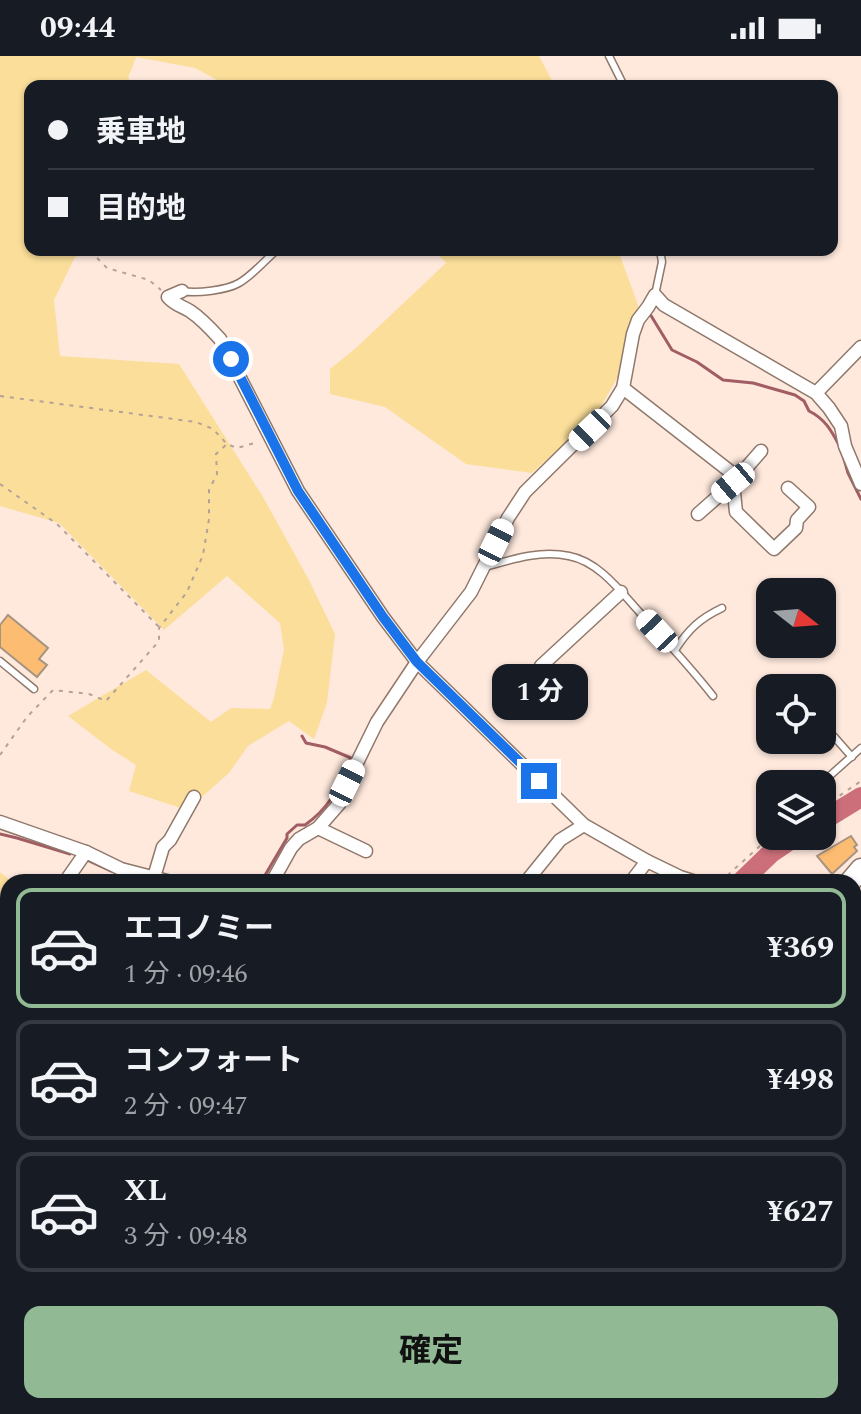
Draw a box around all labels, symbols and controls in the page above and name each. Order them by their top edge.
text: 09:44 [40,5,115,51]
text: 乗車地 [96,109,186,155]
text: 目的地 [96,186,186,232]
route start [213,341,249,377]
car [564,405,616,455]
car [707,458,759,508]
car [475,515,517,569]
north arrow [756,578,836,658]
map controls [756,578,836,850]
car [632,605,682,657]
callout: 1 分 [491,665,587,721]
text: 1 分 [516,672,564,712]
button: locate [756,674,836,754]
car [326,756,368,810]
route end [521,763,557,799]
button: layers [756,770,836,850]
text: エコノミー [124,906,274,952]
icon: car [28,912,100,984]
text: ¥369 [767,925,834,971]
text: 1 分 · 09:46 [124,954,248,994]
text: コンフォート [124,1038,303,1084]
icon: car [28,1044,100,1116]
text: ¥498 [767,1057,834,1103]
text: 2 分 · 09:47 [124,1086,248,1126]
text: XL [124,1168,167,1214]
icon: car [28,1176,100,1248]
text: ¥627 [767,1189,834,1235]
text: 3 分 · 09:48 [124,1216,248,1256]
button: 確定 [24,1306,838,1398]

